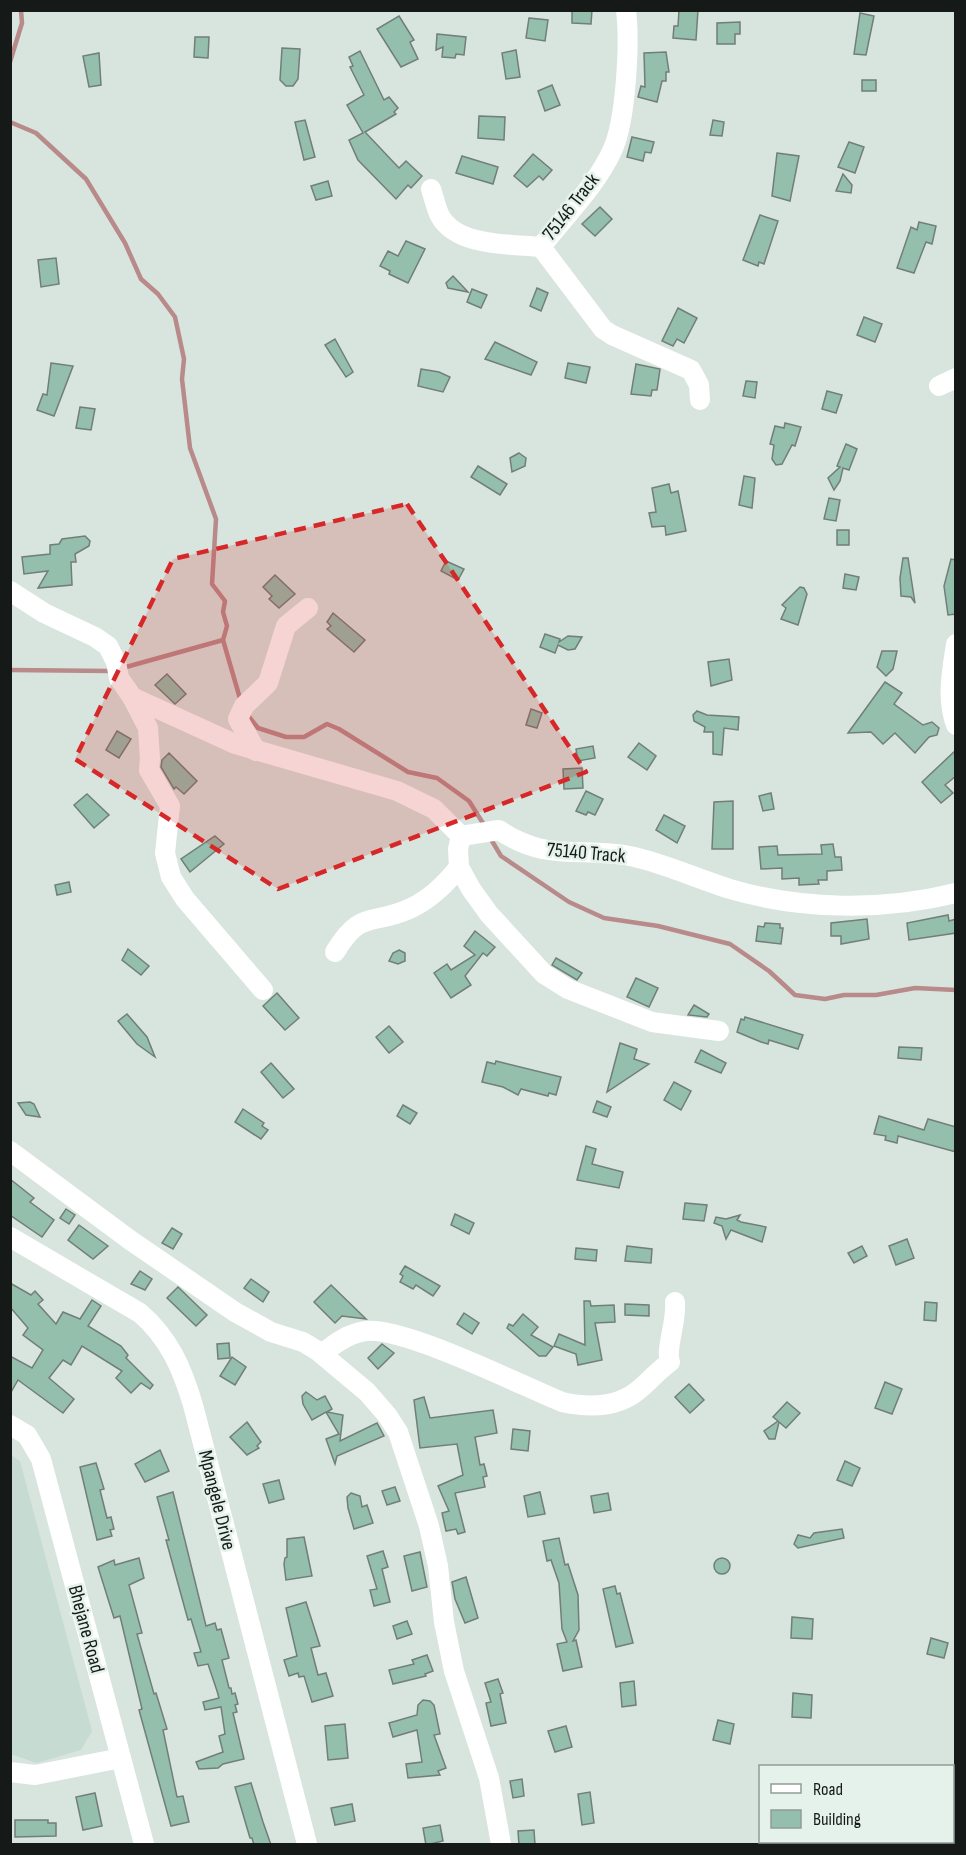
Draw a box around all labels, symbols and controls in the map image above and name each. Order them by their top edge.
street label: 75146 Track [537,168,605,245]
street label: 75140 Track [546,838,627,868]
street label: Mpangele Drive [193,1448,241,1552]
street label: Bhejane Road [63,1582,109,1676]
legend [759,1765,954,1843]
text: Road [813,1779,843,1800]
text: Building [813,1809,861,1830]

